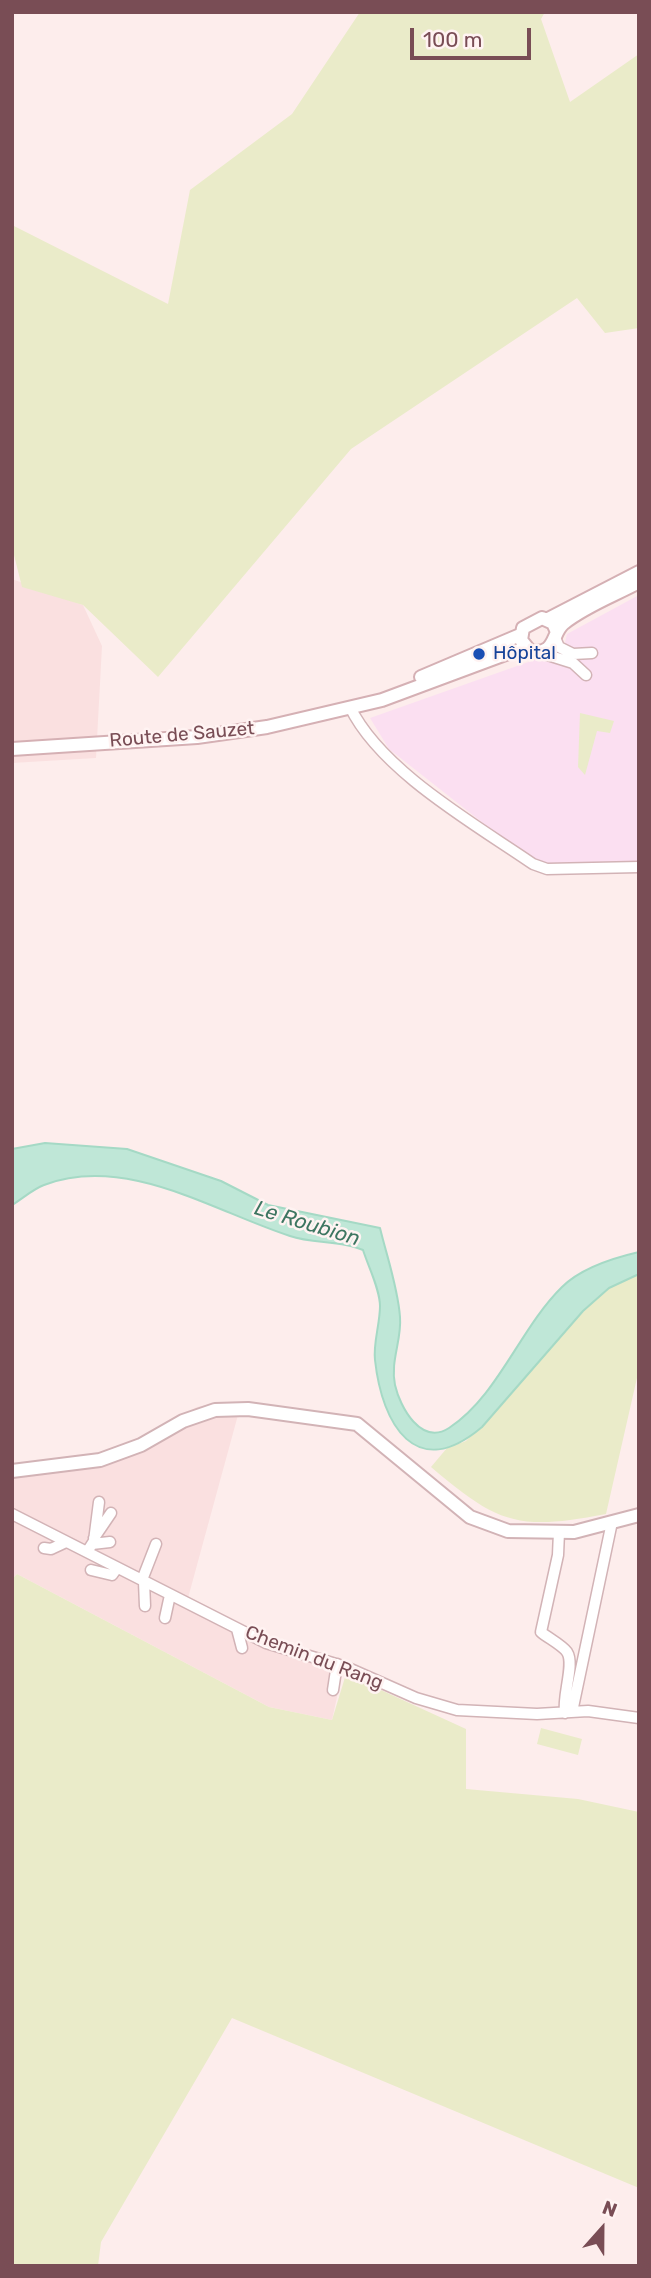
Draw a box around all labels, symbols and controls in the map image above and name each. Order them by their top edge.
scale bar [413,14,534,58]
text: 100 m [423,27,482,52]
place label: Hôpital [493,643,556,665]
marker: Hôpital [471,646,487,662]
street label: Route de Sauzet [109,717,255,753]
water label: Le Roubion [251,1196,363,1252]
street label: Chemin du Rang [242,1621,386,1695]
north arrow [567,2194,637,2264]
text: N [599,2196,620,2222]

